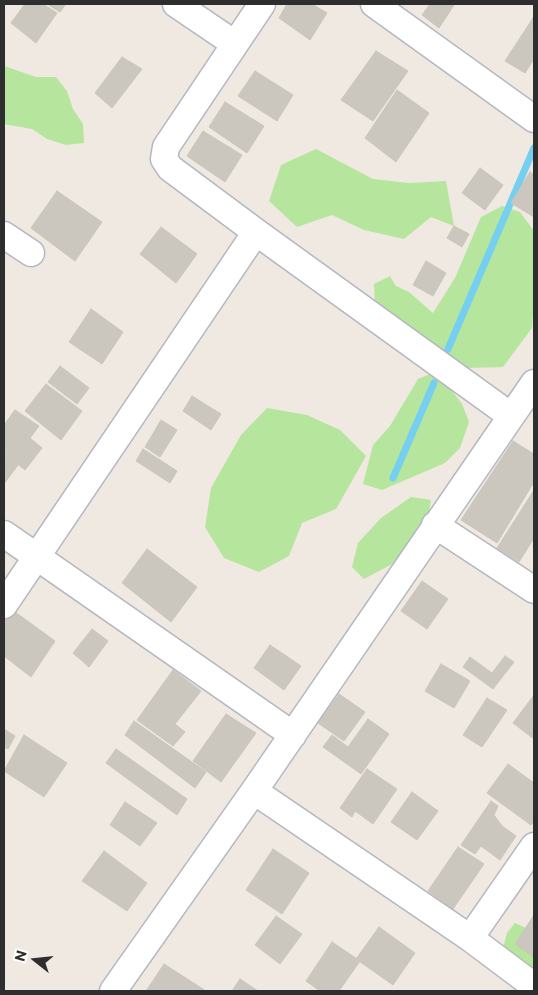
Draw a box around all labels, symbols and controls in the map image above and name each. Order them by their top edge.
north arrow [10,935,60,985]
text: N [10,948,30,963]

